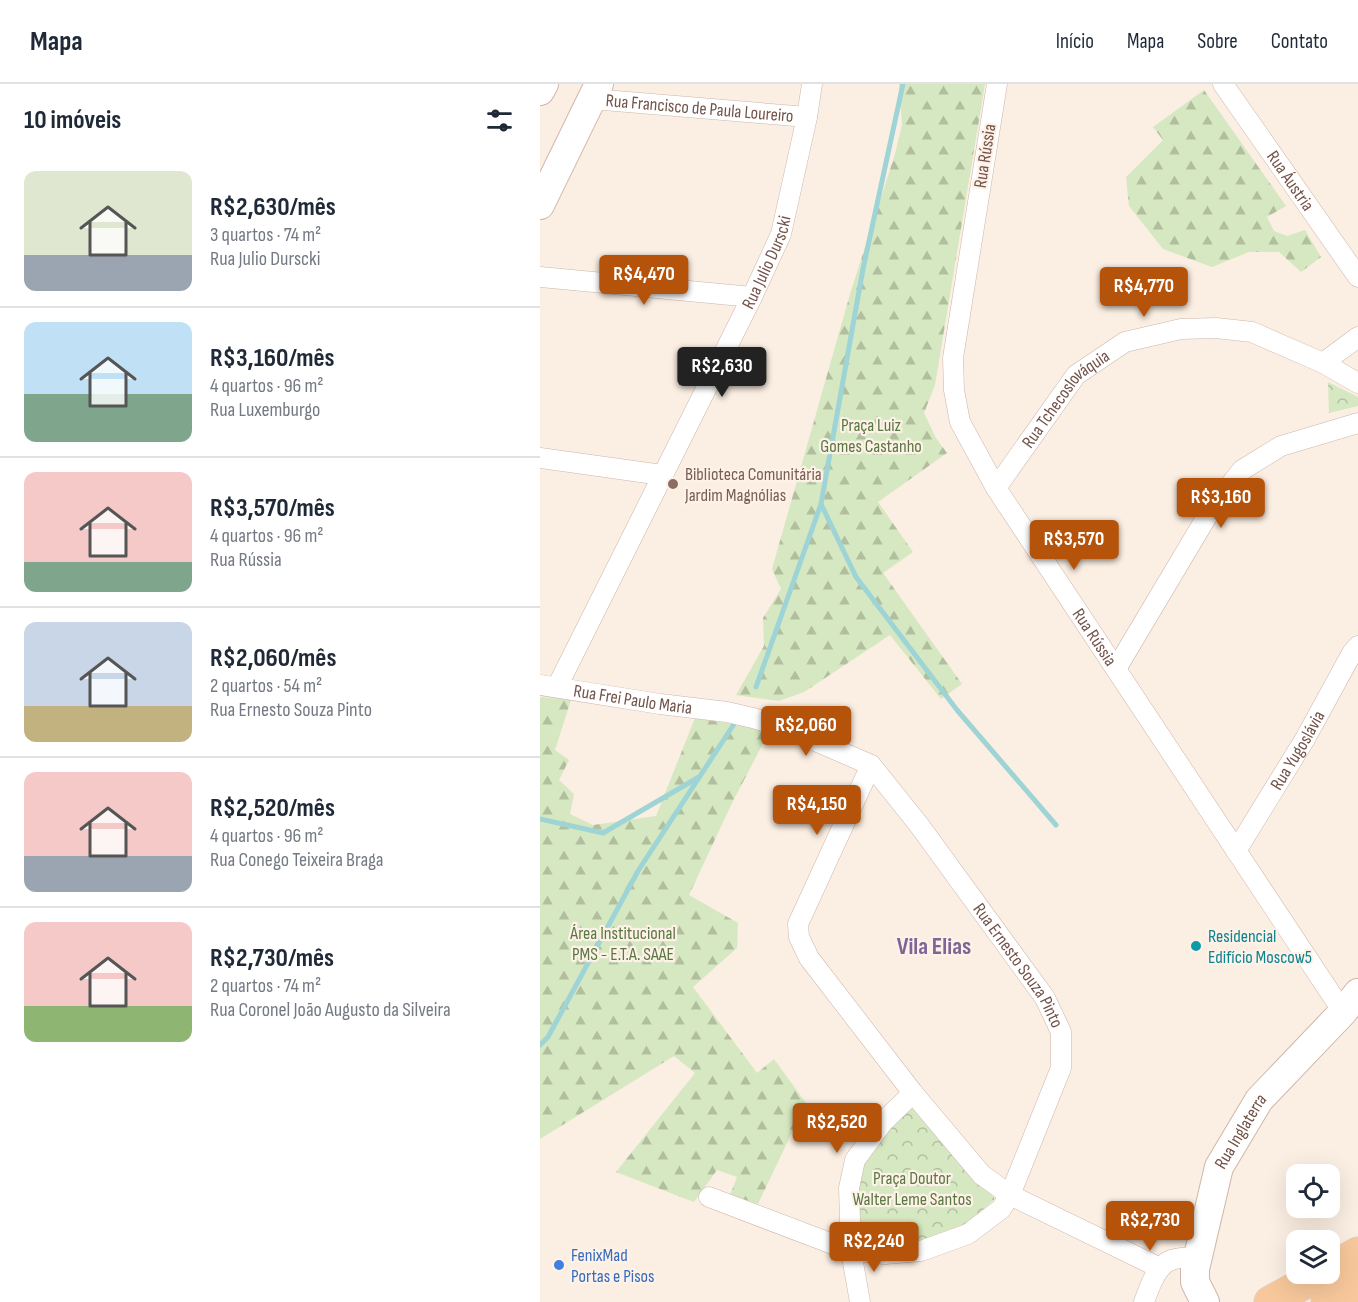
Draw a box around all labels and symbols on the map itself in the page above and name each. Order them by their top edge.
street label: Rua Francisco de Paula Loureiro [605,90,794,126]
street label: Rua Rússia [970,122,1000,189]
street label: Rua Áustria [1262,147,1319,215]
street label: Rua Julio Durscki [737,214,795,312]
pin: R$4,470 [589,255,699,306]
pin: R$4,770 [1089,267,1199,318]
street label: Rua Tchecoslováquia [1017,345,1113,452]
pin: R$2,630 [667,347,777,398]
park label: Praça Luiz Gomes Castanho [820,415,922,457]
place label: Biblioteca Comunitária Jardim Magnólias [684,464,822,506]
marker: Biblioteca Comunitária Jardim Magnólias [666,477,680,491]
pin: R$3,160 [1166,478,1276,529]
pin: R$3,570 [1019,520,1129,571]
street label: Rua Rússia [1068,604,1121,670]
street label: Rua Frei Paulo Maria [572,680,693,718]
pin: R$2,060 [751,706,861,757]
street label: Rua Yugoslávia [1266,707,1329,794]
pin: R$4,150 [762,785,872,836]
street label: Rua Ernesto Souza Pinto [969,899,1068,1031]
park label: Área Institucional PMS - E.T.A. SAAE [569,923,676,965]
place label: Residencial Edifício Moscow5 [1208,926,1312,968]
district label: Vila Elias [897,932,971,961]
marker: Residencial Edifício Moscow5 [1189,939,1203,953]
street label: Rua Inglaterra [1210,1088,1271,1173]
pin: R$2,520 [782,1103,892,1154]
park label: Praça Doutor Walter Leme Santos [852,1168,972,1210]
pin: R$2,730 [1095,1201,1205,1252]
pin: R$2,240 [819,1222,929,1273]
place label: FenixMad Portas e Pisos [571,1245,655,1287]
marker: FenixMad Portas e Pisos [552,1258,566,1272]

